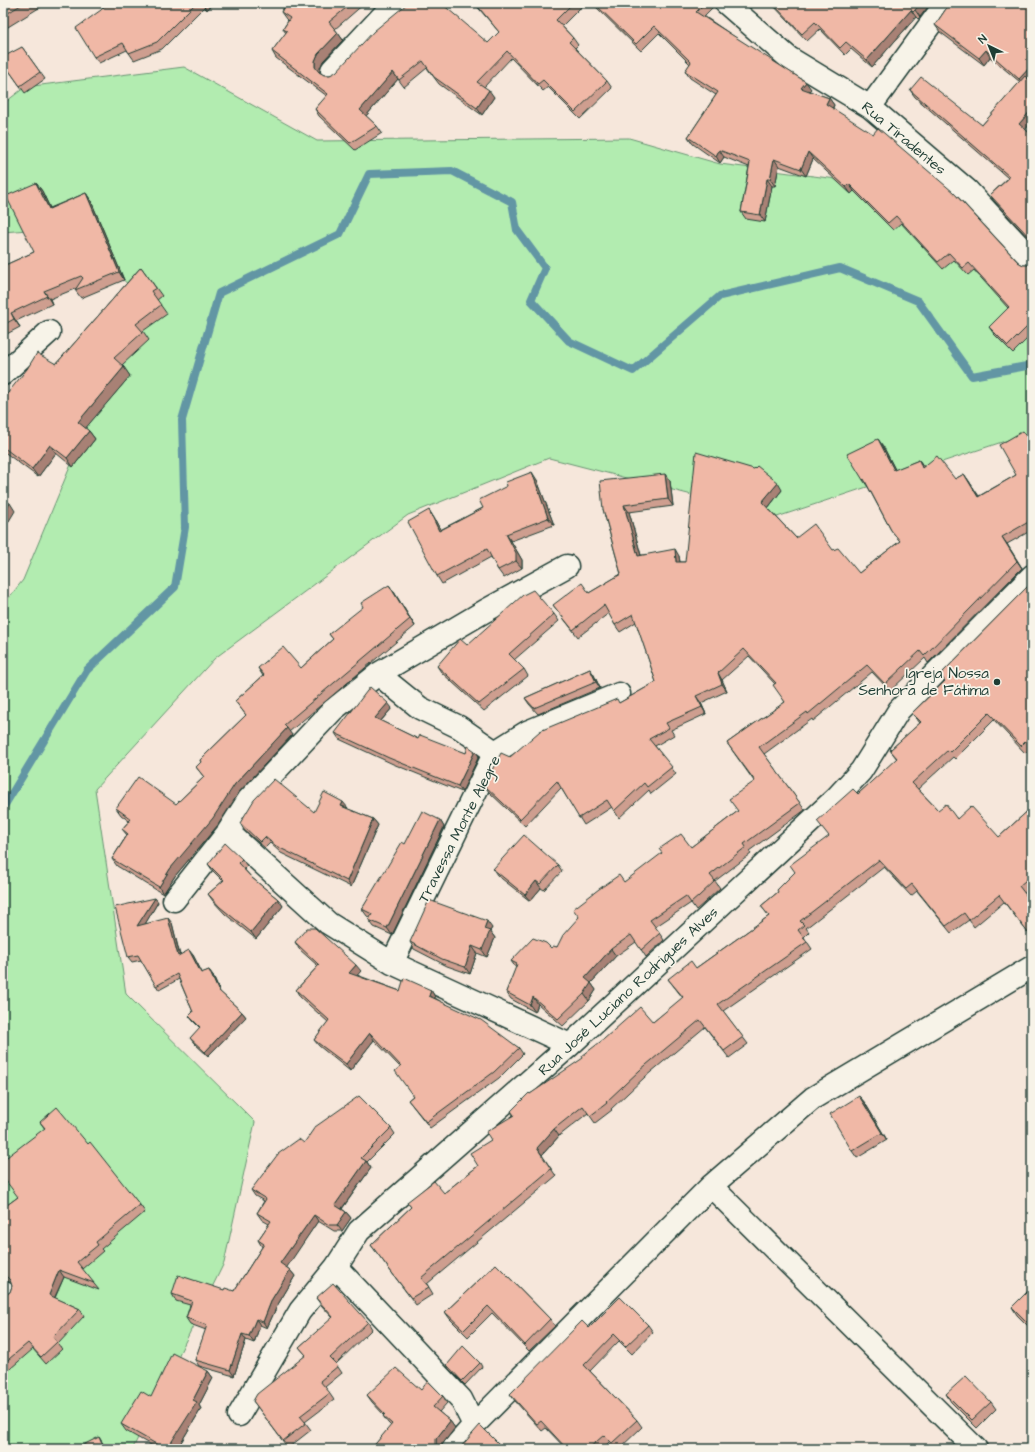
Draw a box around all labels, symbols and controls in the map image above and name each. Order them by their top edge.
north arrow [969,26,1009,66]
text: N [975,31,990,47]
street label: Rua Tiradentes [857,97,951,180]
place label: Igreja Nossa Senhora de Fátima [858,663,989,701]
marker: Igreja Nossa Senhora de Fátima [992,677,1002,687]
street label: Travessa Monte Alegre [413,752,507,907]
street label: Rua José Luciano Rodrigues Alves [534,902,724,1081]

